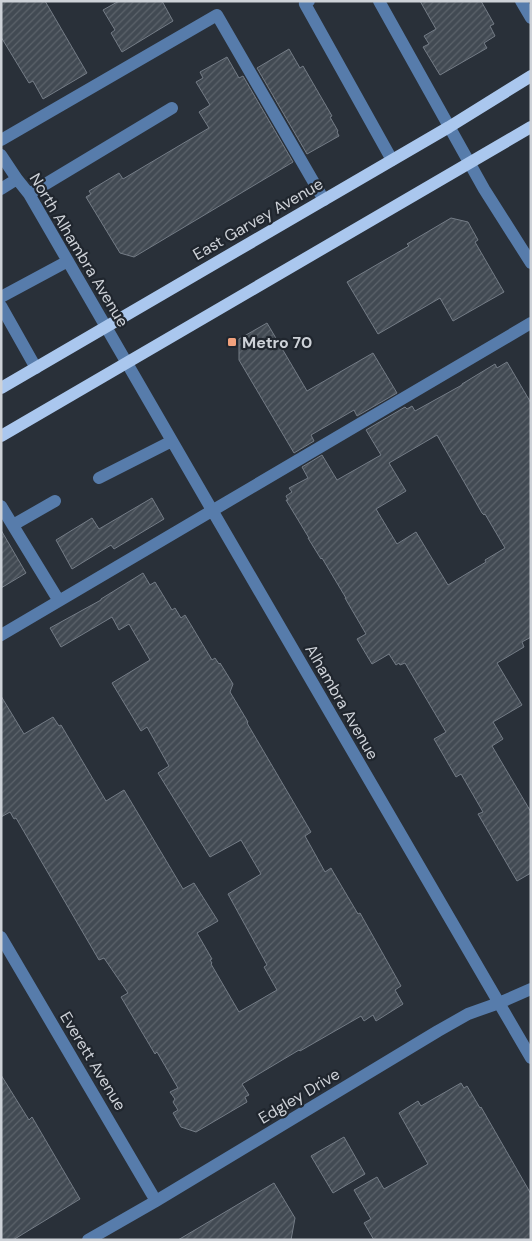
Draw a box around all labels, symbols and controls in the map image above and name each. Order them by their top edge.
street label: North Alhambra Avenue [25,169,133,331]
street label: East Garvey Avenue [189,173,327,265]
place label: Metro 70 [242,332,312,353]
marker: Metro 70 [226,336,238,348]
street label: Alhambra Avenue [301,641,383,763]
street label: Everett Avenue [55,1008,131,1114]
street label: Edgley Drive [254,1063,344,1129]

